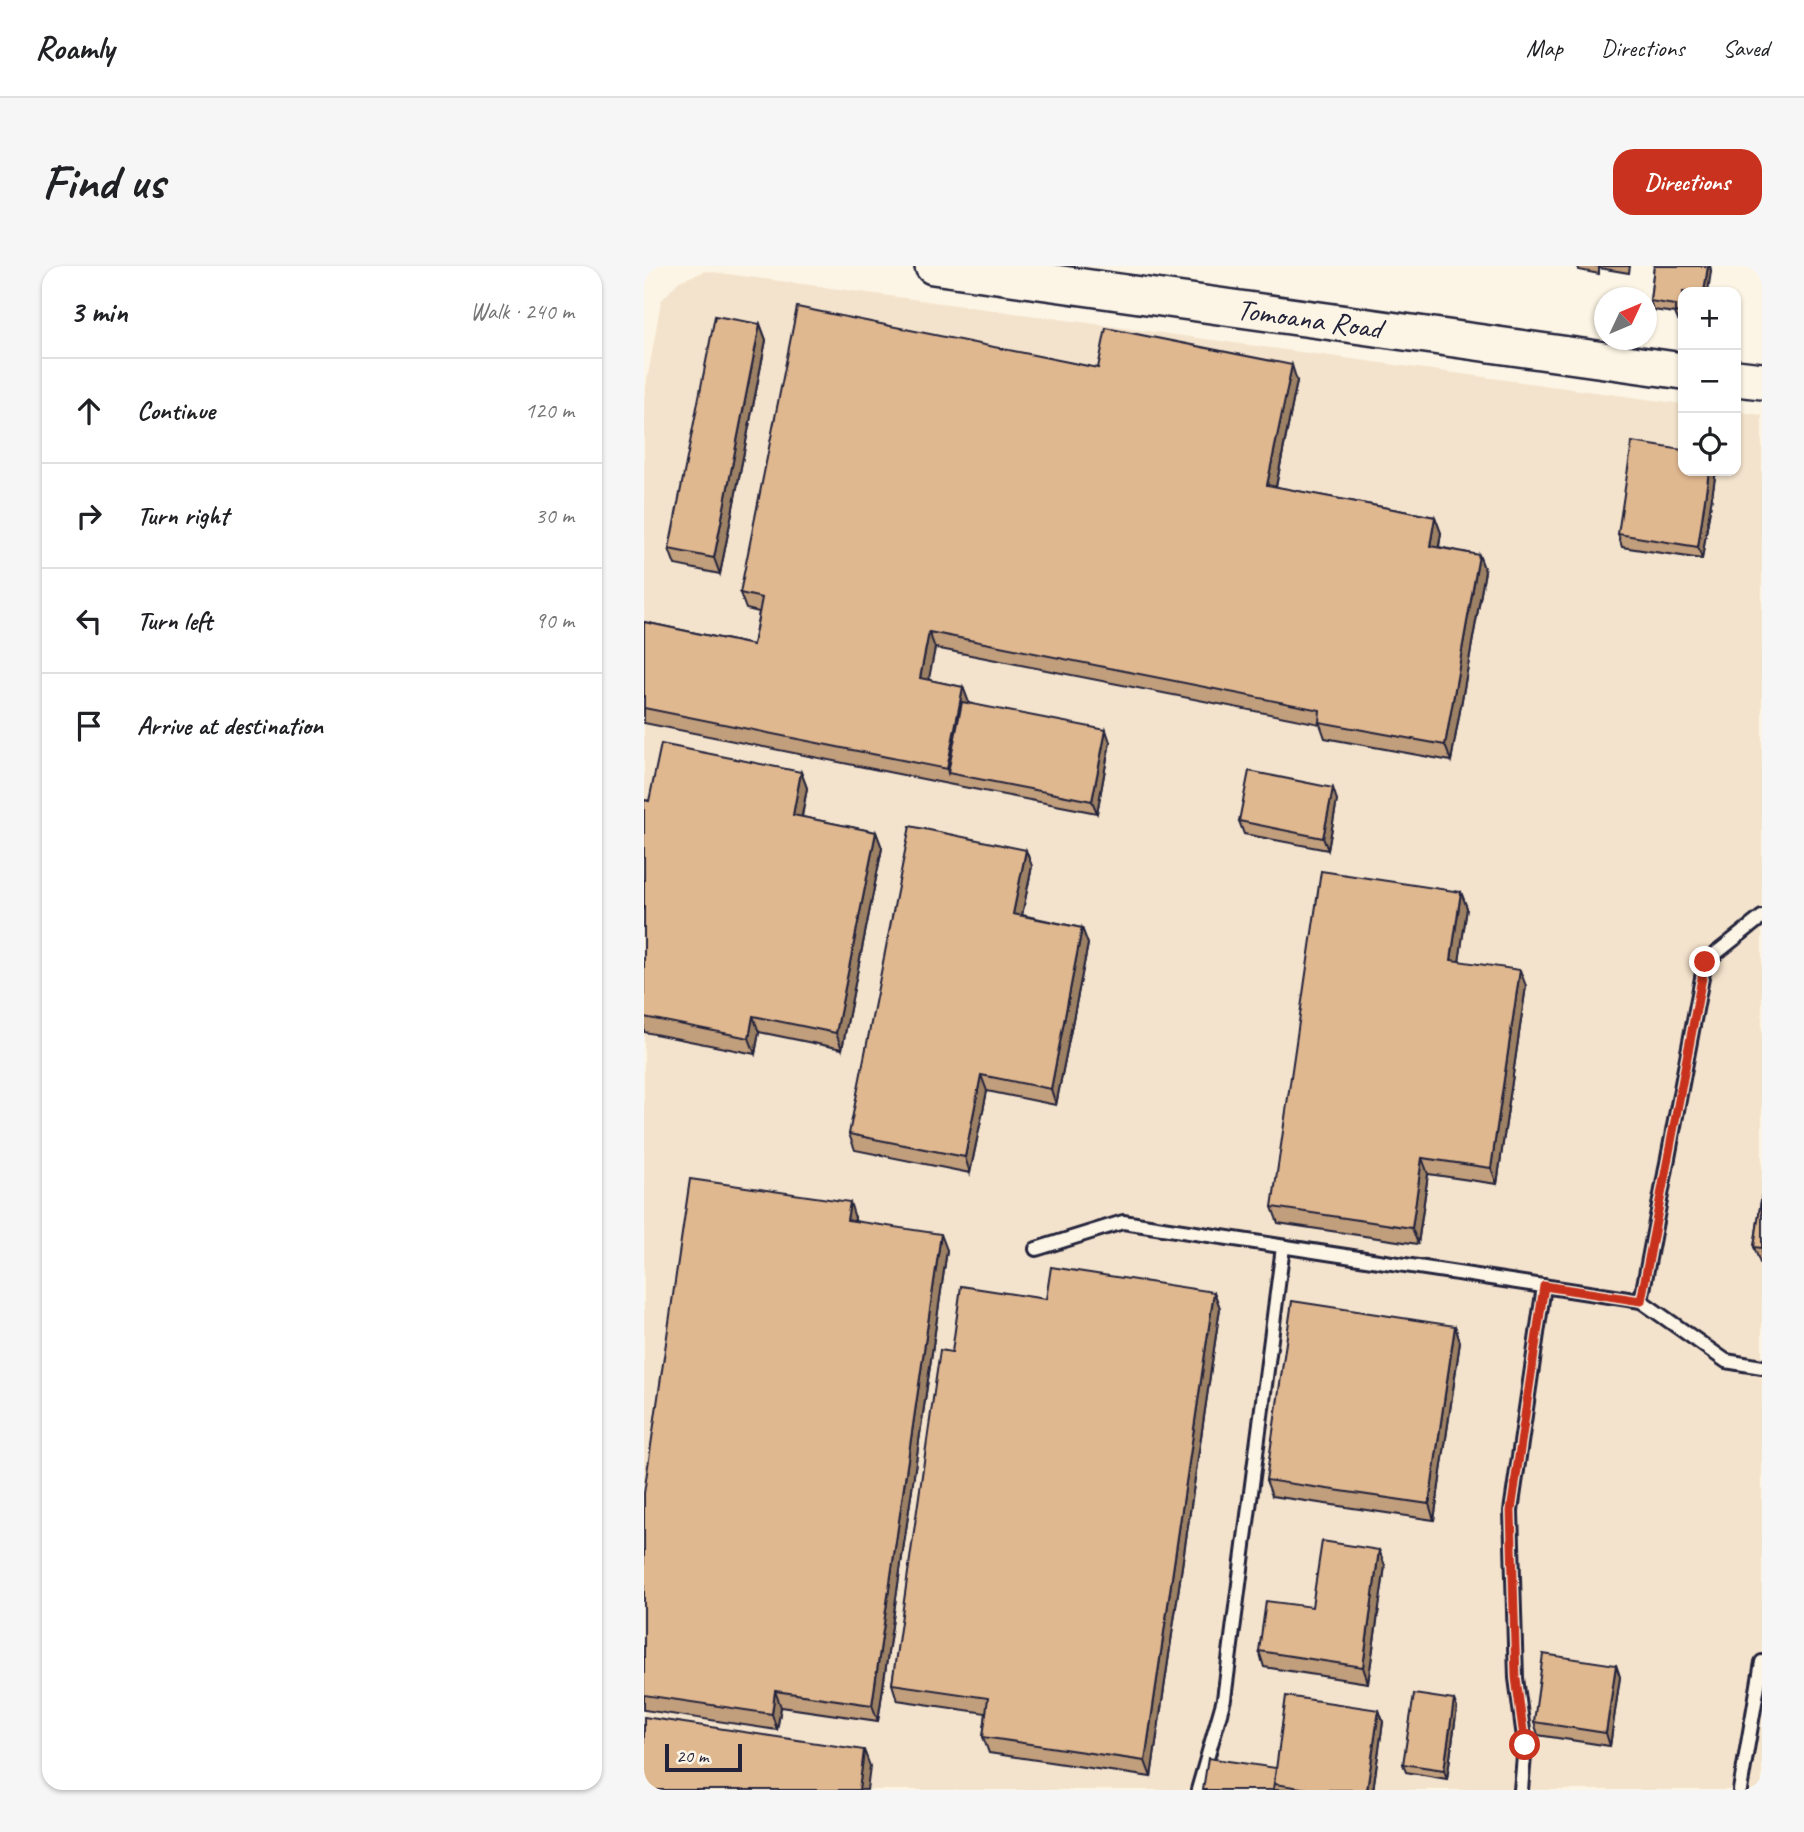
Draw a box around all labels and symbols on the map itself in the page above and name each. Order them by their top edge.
north arrow [1594,287,1657,350]
street label: Tomoana Road [1235,290,1388,348]
route end [1689,946,1720,977]
route start [1509,1729,1540,1760]
scale bar [665,1741,742,1773]

